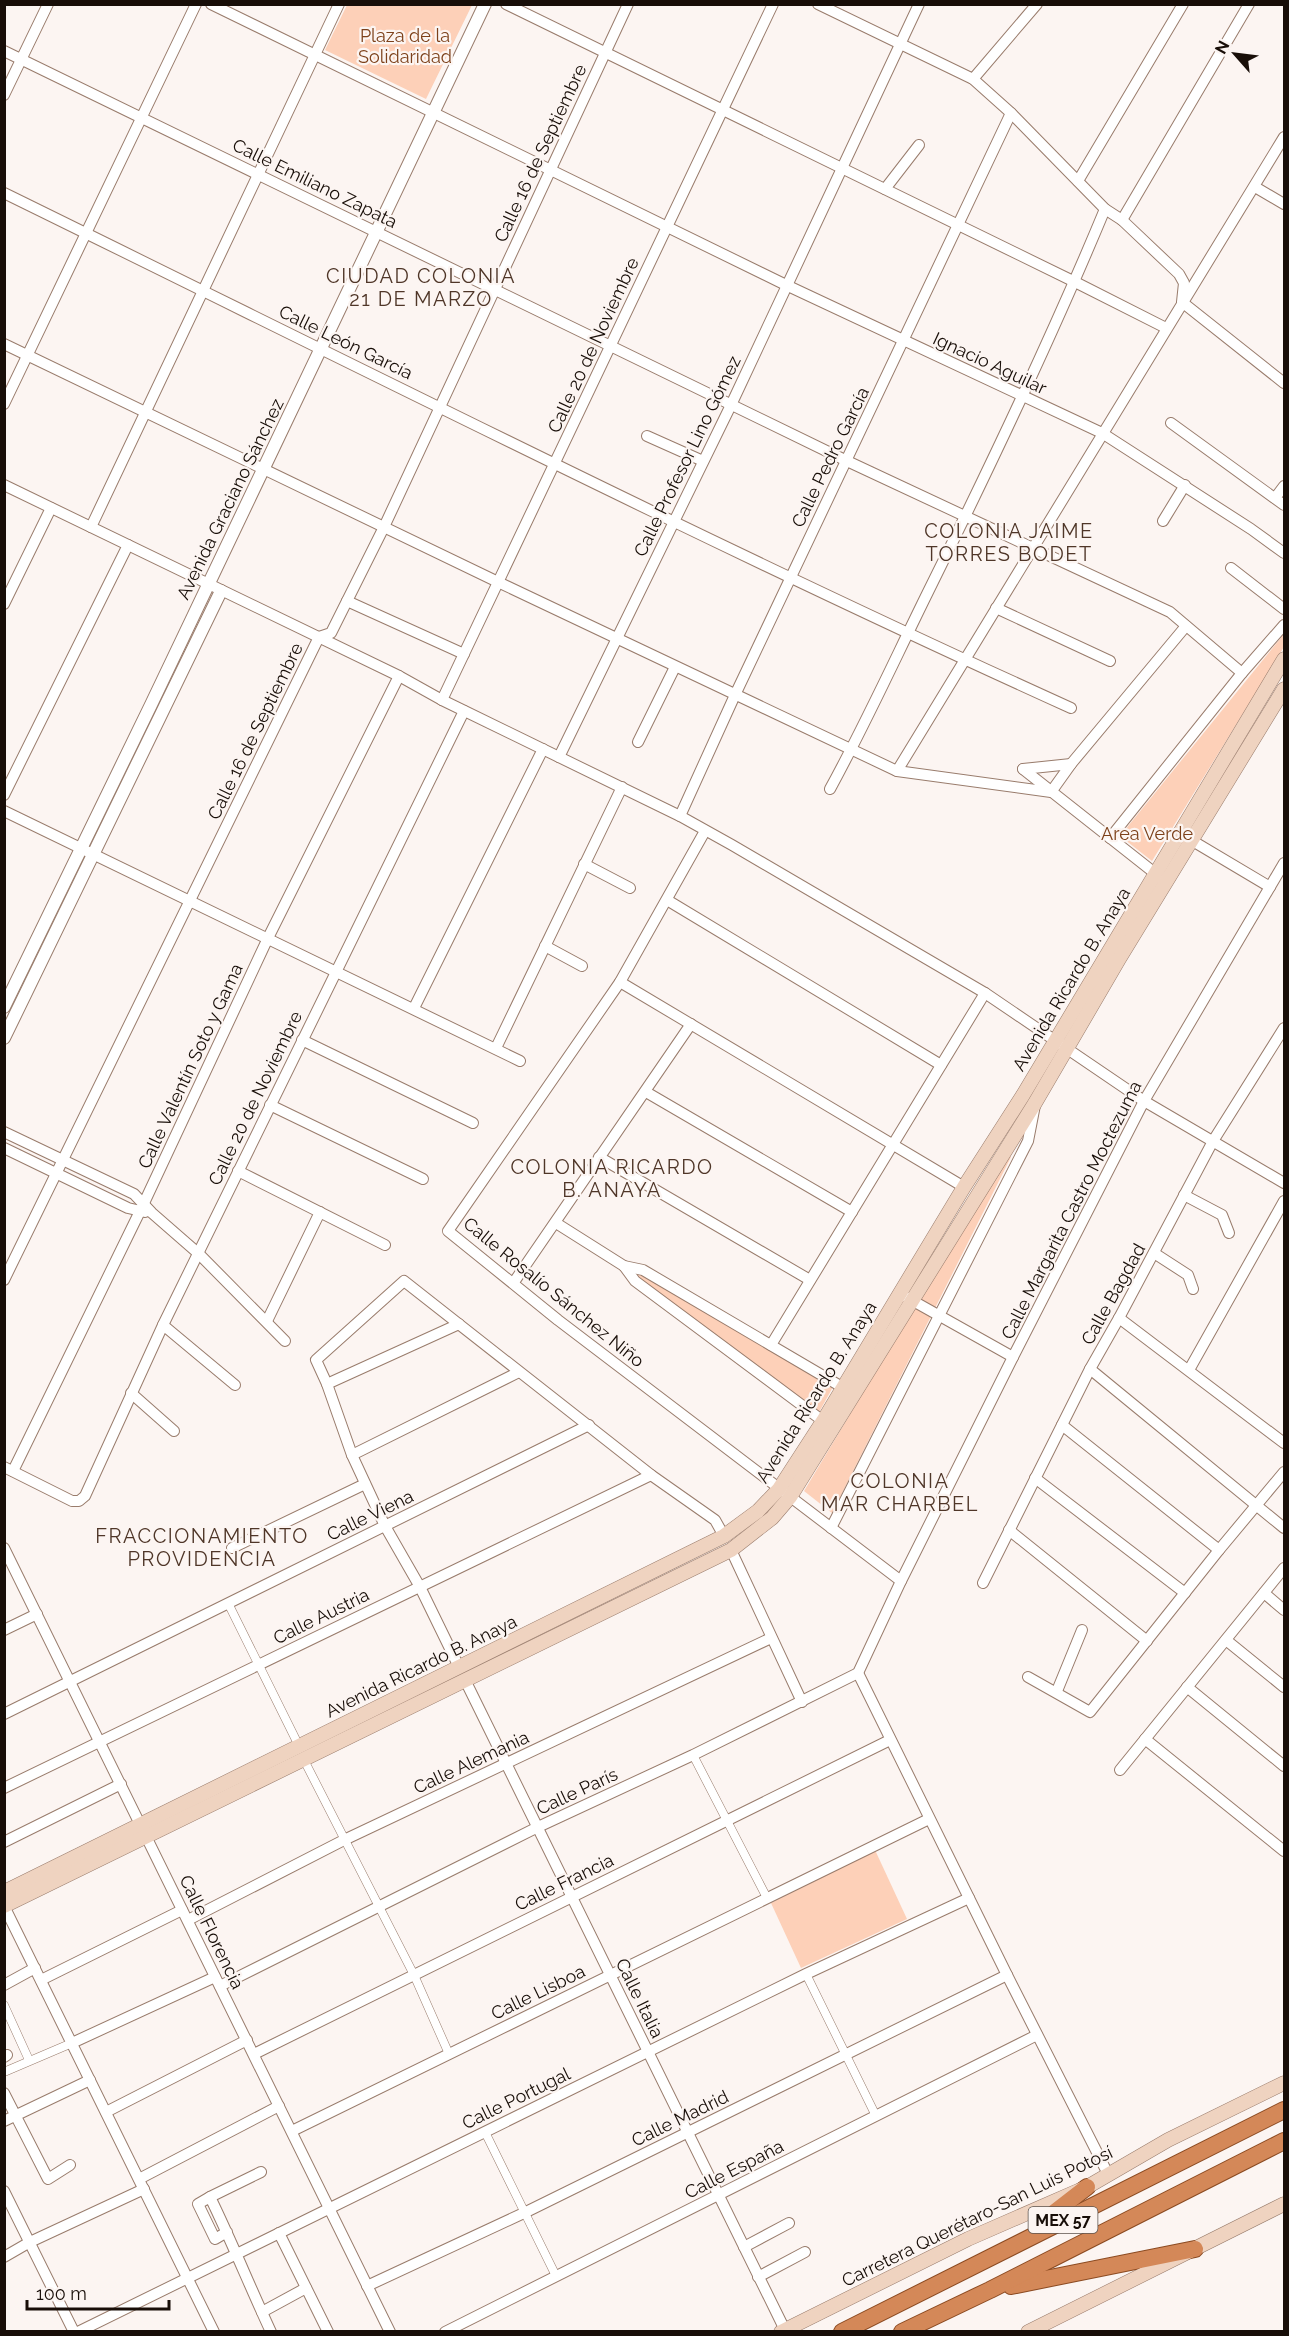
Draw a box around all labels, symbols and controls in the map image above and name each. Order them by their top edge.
north arrow [1205,24,1265,84]
park label: Plaza de la Solidaridad [358,25,452,67]
text: N [1211,37,1233,57]
street label: Calle 16 de Septiembre [490,60,591,245]
street label: Calle Emiliano Zapata [229,134,401,232]
street label: Calle 20 de Noviembre [543,254,643,436]
district label: CIUDAD COLONIA 21 DE MARZO [326,264,516,311]
street label: Calle León García [276,301,416,383]
street label: Ignacio Aguilar [930,327,1051,399]
street label: Calle Profesor Lino Gómez [629,352,745,560]
street label: Calle Pedro García [787,383,873,531]
street label: Avenida Graciano Sánchez [172,395,288,603]
district label: COLONIA JAIME TORRES BODET [924,519,1094,566]
street label: Calle 16 de Septiembre [203,639,307,823]
park label: Area Verde [1101,823,1193,844]
street label: Avenida Ricardo B. Anaya [1008,884,1134,1074]
street label: Calle Valentín Soto y Gama [133,960,247,1172]
street label: Calle 20 de Noviembre [204,1007,306,1188]
street label: Calle Margarita Castro Moctezuma [997,1077,1145,1343]
district label: COLONIA RICARDO B. ANAYA [510,1155,714,1202]
street label: Calle Rosalío Sánchez Niño [459,1213,649,1372]
street label: Calle Bagdad [1077,1240,1149,1348]
street label: Avenida Ricardo B. Anaya [751,1297,881,1487]
district label: COLONIA MAR CHARBEL [821,1469,979,1516]
street label: Calle Viena [323,1485,417,1545]
district label: FRACCIONAMIENTO PROVIDENCIA [95,1524,309,1571]
street label: Calle Austria [270,1584,372,1648]
street label: Avenida Ricardo B. Anaya [322,1610,520,1722]
street label: Calle Alemania [410,1726,532,1798]
street label: Calle París [533,1763,621,1819]
street label: Calle Francia [511,1849,617,1915]
street label: Calle Florencia [175,1872,249,1992]
street label: Calle Italia [612,1955,668,2041]
street label: Calle Lisboa [488,1960,588,2024]
street label: Calle Portugal [458,2063,574,2133]
street label: Calle Madrid [628,2085,732,2151]
street label: Calle España [681,2135,787,2203]
street label: Carretera Querétaro-San Luis Potosí [838,2141,1116,2291]
road number: MEX 57 [1028,2207,1098,2233]
scale bar [27,2273,170,2311]
text: 100 m [36,2283,87,2304]

